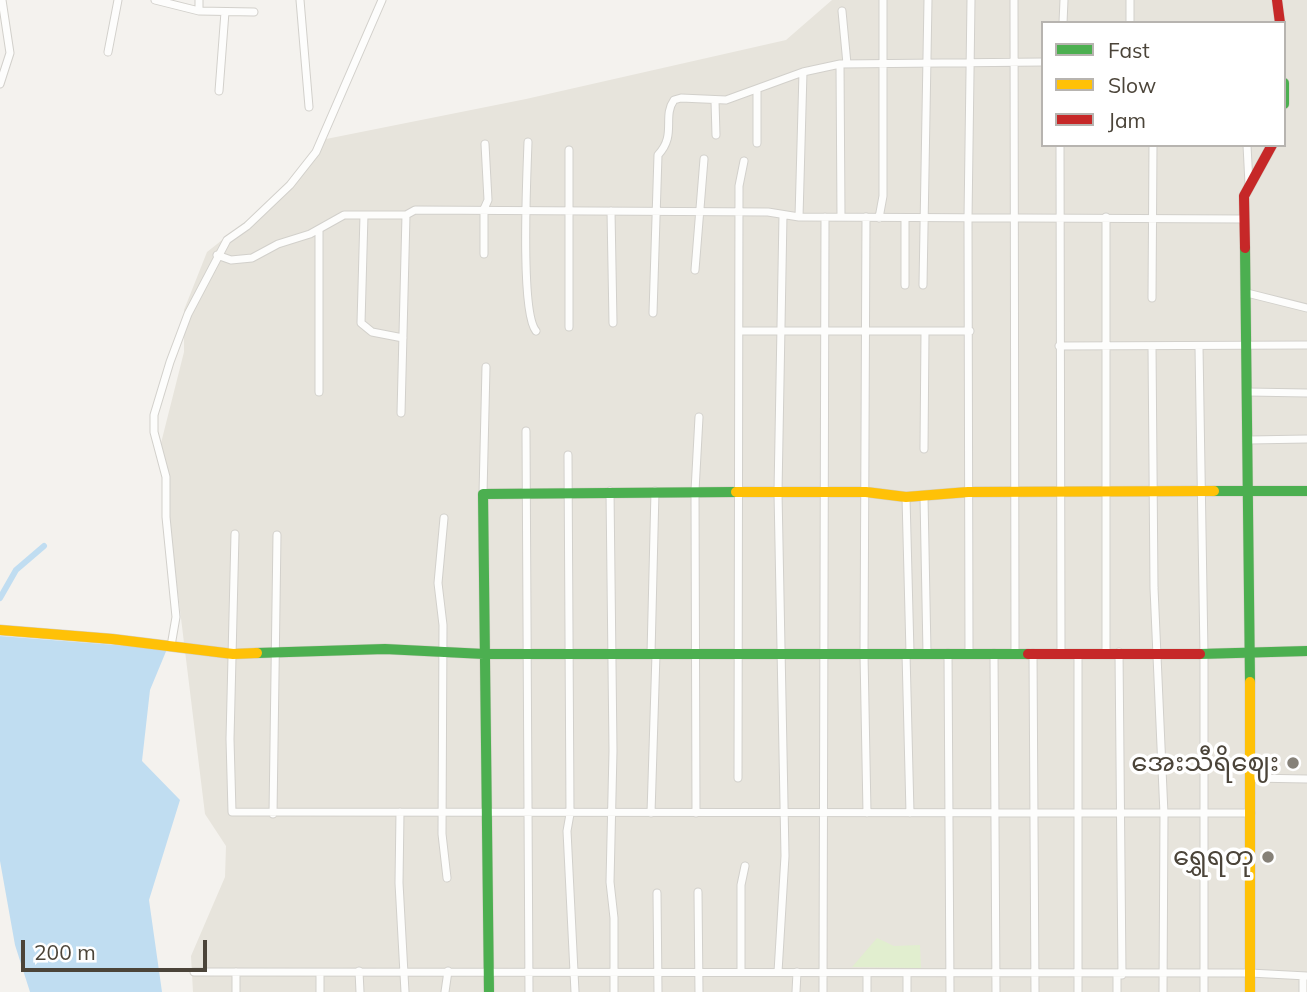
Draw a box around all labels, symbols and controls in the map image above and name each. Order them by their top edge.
legend [1041,21,1286,147]
text: Fast [1108,37,1150,63]
text: Slow [1108,72,1156,98]
text: Jam [1108,107,1146,133]
place label: အေးသီရိဈေး [1131,747,1279,779]
marker: အေးသီရိဈေး [1285,755,1301,771]
place label: ရွှေရတု [1173,841,1254,873]
marker: ရွှေရတု [1260,849,1276,865]
scale bar [24,926,210,970]
text: 200 m [34,939,96,965]

